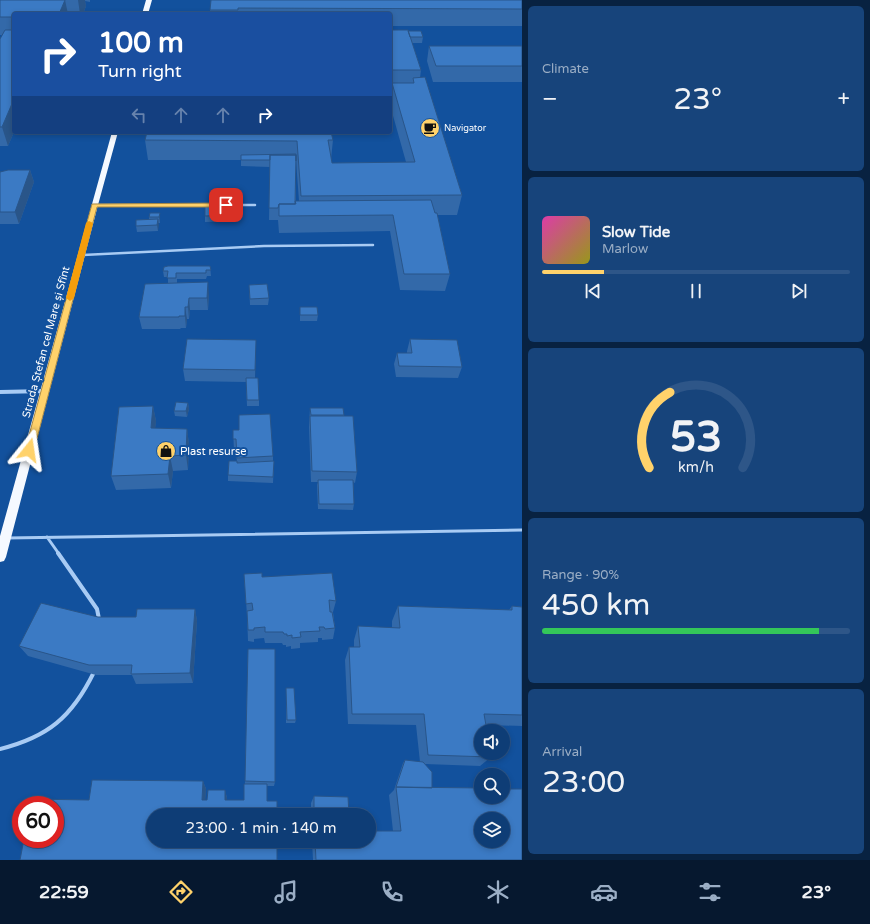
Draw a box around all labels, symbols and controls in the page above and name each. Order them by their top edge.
text: 100 m [98,26,184,60]
icon: right [32,28,84,80]
text: Turn right [98,60,182,82]
text: Climate [542,61,589,77]
text: 23° [673,81,722,118]
text: − [542,86,558,112]
text: + [838,86,850,112]
icon: left [128,104,150,126]
icon: ahead [170,104,192,126]
icon: ahead [212,104,234,126]
icon: right [254,104,276,126]
cafe icon: Navigator [419,117,441,139]
place label: Navigator [444,123,487,134]
pin [209,188,243,222]
icon: arrive [215,194,237,216]
text: Slow Tide [602,223,670,241]
text: Marlow [602,241,648,257]
street label: Strada Ștefan cel Mare și Sfînt [19,265,73,419]
icon: previous [582,280,604,302]
icon: pause [685,280,707,302]
icon: next [788,280,810,302]
text: 53 [670,413,722,463]
position arrow [8,429,50,471]
shop icon: Plast resurse [155,440,177,462]
place label: Plast resurse [180,445,247,458]
text: km/h [678,459,714,476]
text: Range · 90% [542,567,619,583]
text: 450 km [542,587,650,624]
map controls [474,724,510,848]
button: sound [474,724,510,760]
text: Arrival [542,744,582,760]
text: 23:00 [542,764,625,801]
button: search [474,768,510,804]
speed limit sign: 60 [12,796,64,848]
button: layers [474,812,510,848]
text: 23:00 · 1 min · 140 m [186,819,336,837]
icon: directions [167,878,195,906]
icon: music [272,878,300,906]
icon: phone [378,878,406,906]
icon: climate [484,878,512,906]
icon: car [590,878,618,906]
icon: filters [696,878,724,906]
text: 22:59 [39,881,89,903]
text: 23° [802,881,831,903]

